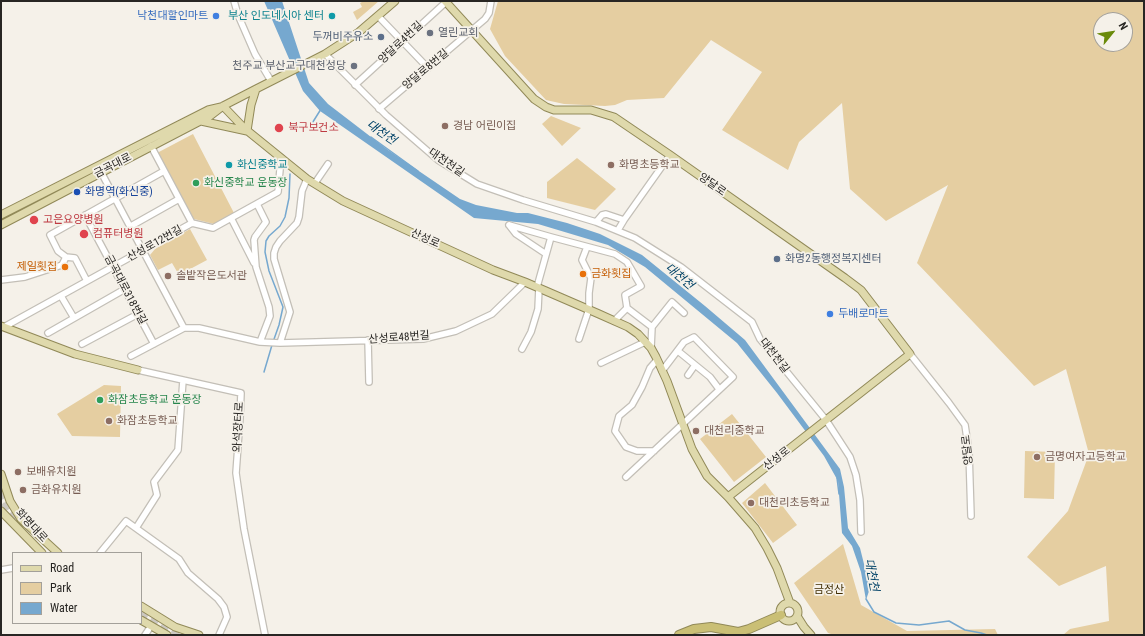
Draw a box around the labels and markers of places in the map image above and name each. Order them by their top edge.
place label: 낙천대할인마트 [137,9,208,23]
place label: 부산 인도네시아 센터 [228,9,324,23]
marker: 낙천대할인마트 [211,11,221,21]
marker: 부산 인도네시아 센터 [327,11,337,21]
place label: 열린교회 [438,26,478,40]
marker: 열린교회 [425,28,435,38]
place label: 두꺼비주유소 [312,30,373,44]
marker: 두꺼비주유소 [376,32,386,42]
place label: 천주교 부산교구대천성당 [232,59,346,73]
marker: 천주교 부산교구대천성당 [349,61,359,71]
place label: 경남 어린이집 [453,119,516,133]
place label: 북구보건소 [288,121,339,135]
marker: 경남 어린이집 [440,121,450,131]
marker: 북구보건소 [273,122,285,134]
place label: 화신중학교 [237,158,288,172]
place label: 화명초등학교 [619,158,680,172]
marker: 화신중학교 [224,160,234,170]
marker: 화명초등학교 [606,160,616,170]
place label: 화신중학교 운동장 [204,176,287,190]
marker: 화신중학교 운동장 [191,178,201,188]
place label: 화명역(화신중) [85,185,153,199]
marker: 화명역(화신중) [72,187,82,197]
place label: 고은요양병원 [43,213,104,227]
marker: 고은요양병원 [28,214,40,226]
place label: 컴퓨터병원 [93,227,144,241]
marker: 컴퓨터병원 [78,228,90,240]
place label: 화명2동행정복지센터 [785,252,882,266]
marker: 화명2동행정복지센터 [772,254,782,264]
place label: 제일횟집 [17,260,57,274]
marker: 제일횟집 [60,262,70,272]
place label: 금화횟집 [591,267,631,281]
place label: 솔밭작은도서관 [176,269,247,283]
marker: 금화횟집 [578,269,588,279]
marker: 솔밭작은도서관 [163,271,173,281]
place label: 두배로마트 [838,307,889,321]
marker: 두배로마트 [825,309,835,319]
place label: 화잠초등학교 운동장 [108,393,202,407]
marker: 화잠초등학교 운동장 [95,395,105,405]
place label: 화잠초등학교 [117,414,178,428]
marker: 화잠초등학교 [104,416,114,426]
place label: 대천리중학교 [704,424,765,438]
marker: 대천리중학교 [691,426,701,436]
place label: 금명여자고등학교 [1045,450,1126,464]
marker: 금명여자고등학교 [1032,452,1042,462]
place label: 보배유치원 [26,465,77,479]
marker: 보배유치원 [13,467,23,477]
place label: 금화유치원 [31,483,82,497]
marker: 금화유치원 [18,485,28,495]
place label: 대천리초등학교 [759,496,830,510]
marker: 대천리초등학교 [746,498,756,508]

